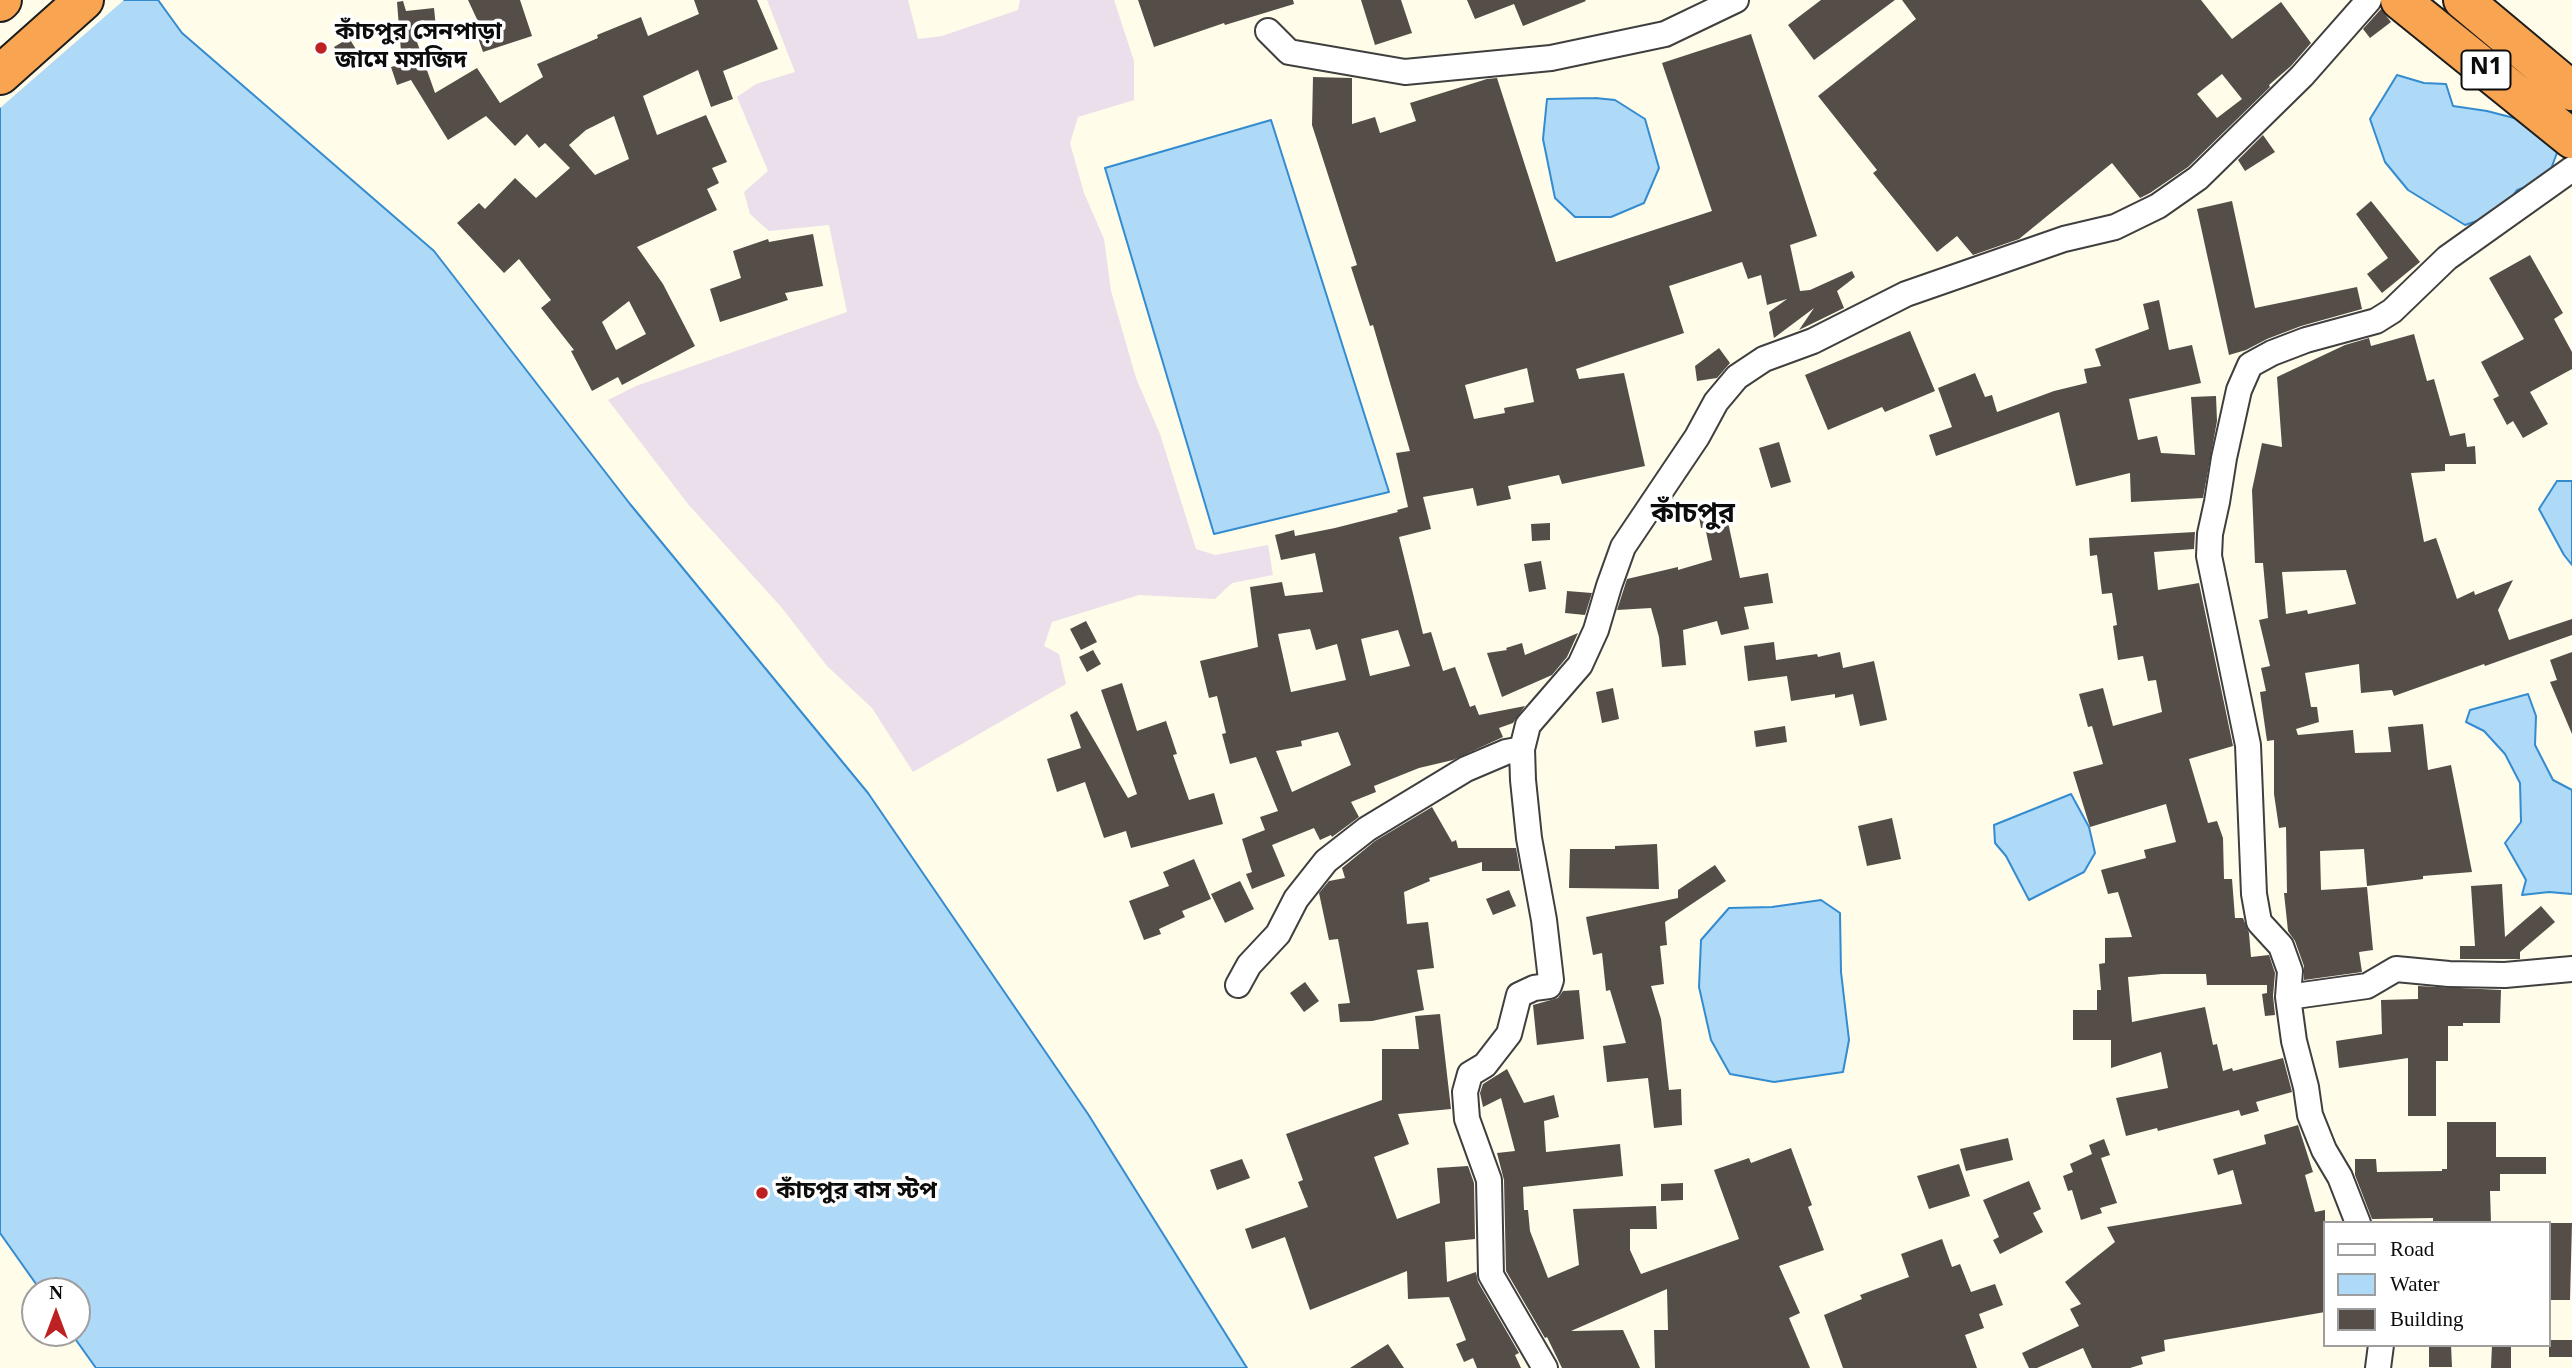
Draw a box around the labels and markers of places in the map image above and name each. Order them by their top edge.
place label: কাঁচপুর সেনপাড়া জামে মসজিদ [335,20,502,76]
marker: কাঁচপুর সেনপাড়া জামে মসজিদ [313,40,329,56]
place label: কাঁচপুর বাস স্টপ [776,1179,937,1207]
marker: কাঁচপুর বাস স্টপ [754,1185,770,1201]

